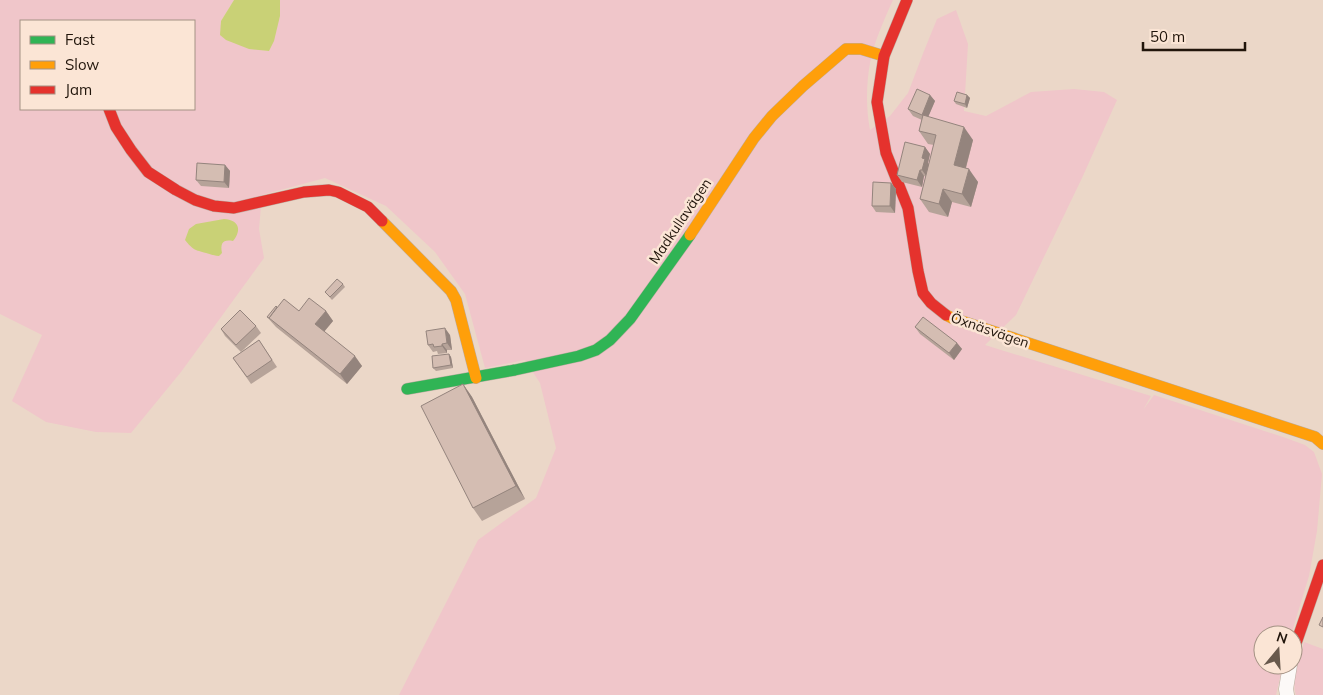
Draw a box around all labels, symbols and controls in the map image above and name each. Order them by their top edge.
legend [20,20,195,110]
scale bar [1143,20,1246,52]
text: 50 m [1150,27,1185,46]
text: Fast [65,30,95,49]
text: Slow [65,55,99,74]
text: Jam [65,80,92,99]
street label: Madkullavägen [645,175,715,267]
street label: Öxnäsvägen [948,308,1032,352]
north arrow [1253,625,1303,675]
text: N [1274,627,1290,648]

